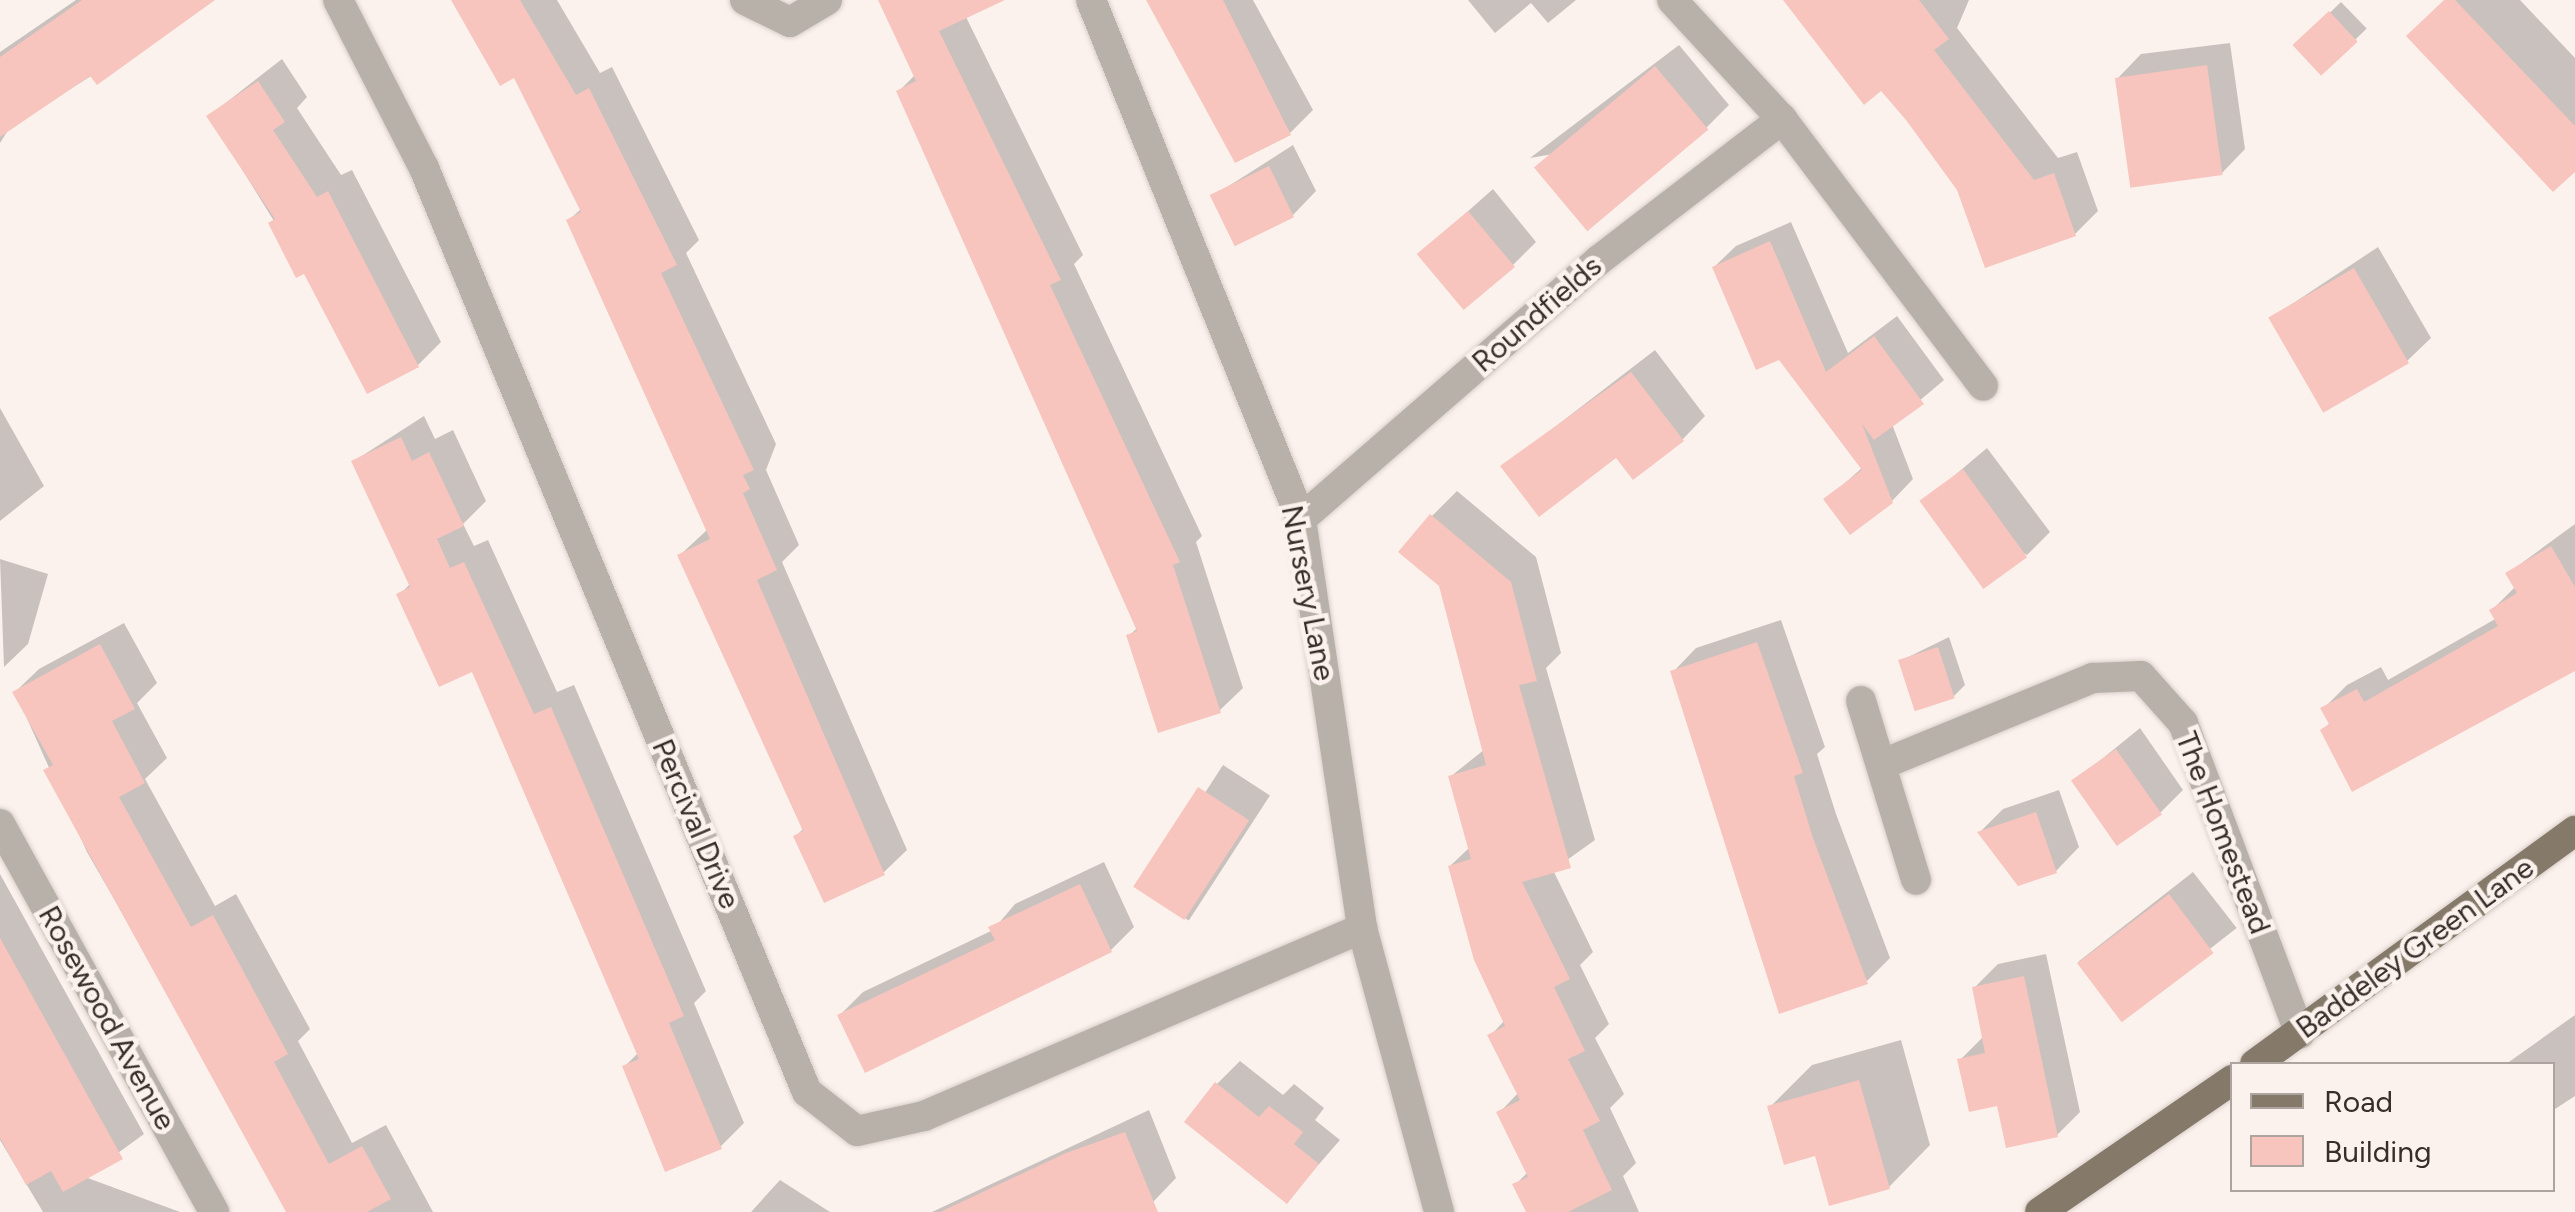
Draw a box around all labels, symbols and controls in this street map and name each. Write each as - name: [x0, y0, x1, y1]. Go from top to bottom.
- street label: Roundfields: [1465, 248, 1609, 380]
- street label: Nursery Lane: [1273, 502, 1343, 684]
- street label: The Homestead: [2168, 727, 2278, 939]
- street label: Percival Drive: [644, 734, 748, 914]
- street label: Baddeley Green Lane: [2289, 850, 2541, 1046]
- street label: Rosewood Avenue: [31, 900, 183, 1136]
- legend: [2230, 1062, 2555, 1192]
- text: Road: [2324, 1083, 2393, 1120]
- text: Building: [2324, 1133, 2432, 1170]

